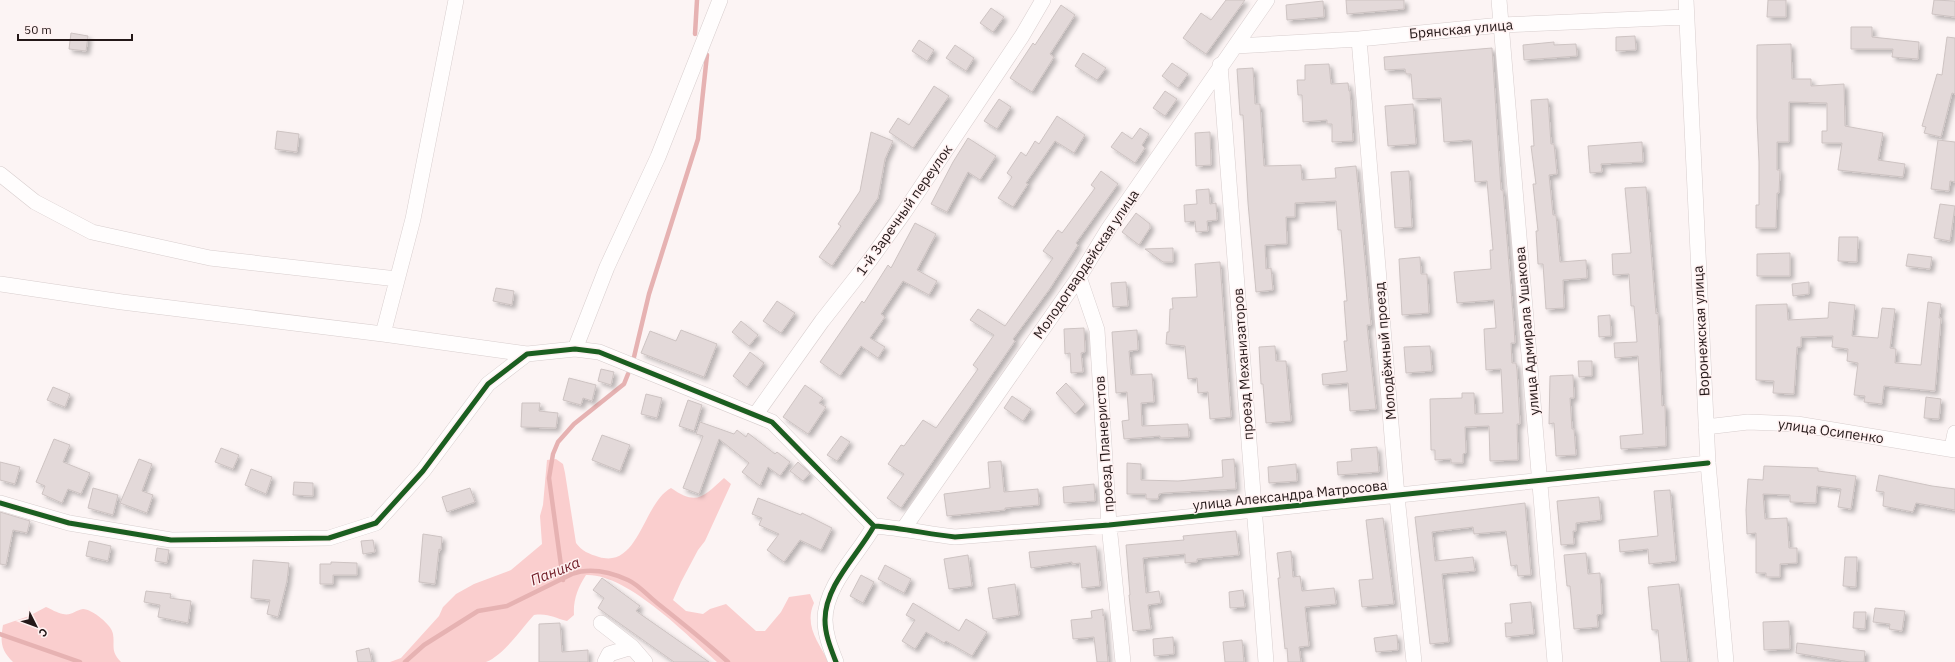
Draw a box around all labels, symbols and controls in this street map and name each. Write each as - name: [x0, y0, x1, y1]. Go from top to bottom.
- street label: Брянская улица: [1408, 15, 1514, 43]
- scale bar: [18, 16, 132, 42]
- text: 50 m: [24, 22, 52, 37]
- street label: 1-й Заречный переулок: [852, 141, 956, 279]
- street label: Молодогвардейская улица: [1029, 185, 1143, 342]
- street label: улица Адмирала Ушакова: [1511, 245, 1543, 416]
- street label: Воронежская улица: [1689, 265, 1713, 397]
- street label: Молодёжный проезд: [1370, 281, 1400, 421]
- street label: проезд Механизаторов: [1229, 287, 1257, 441]
- street label: проезд Планеристов: [1090, 375, 1118, 513]
- street label: улица Осипенко: [1777, 415, 1885, 447]
- street label: улица Александра Матросова: [1192, 476, 1389, 514]
- water label: Паника: [527, 552, 583, 590]
- north arrow: [16, 606, 56, 646]
- text: С: [36, 625, 51, 640]

